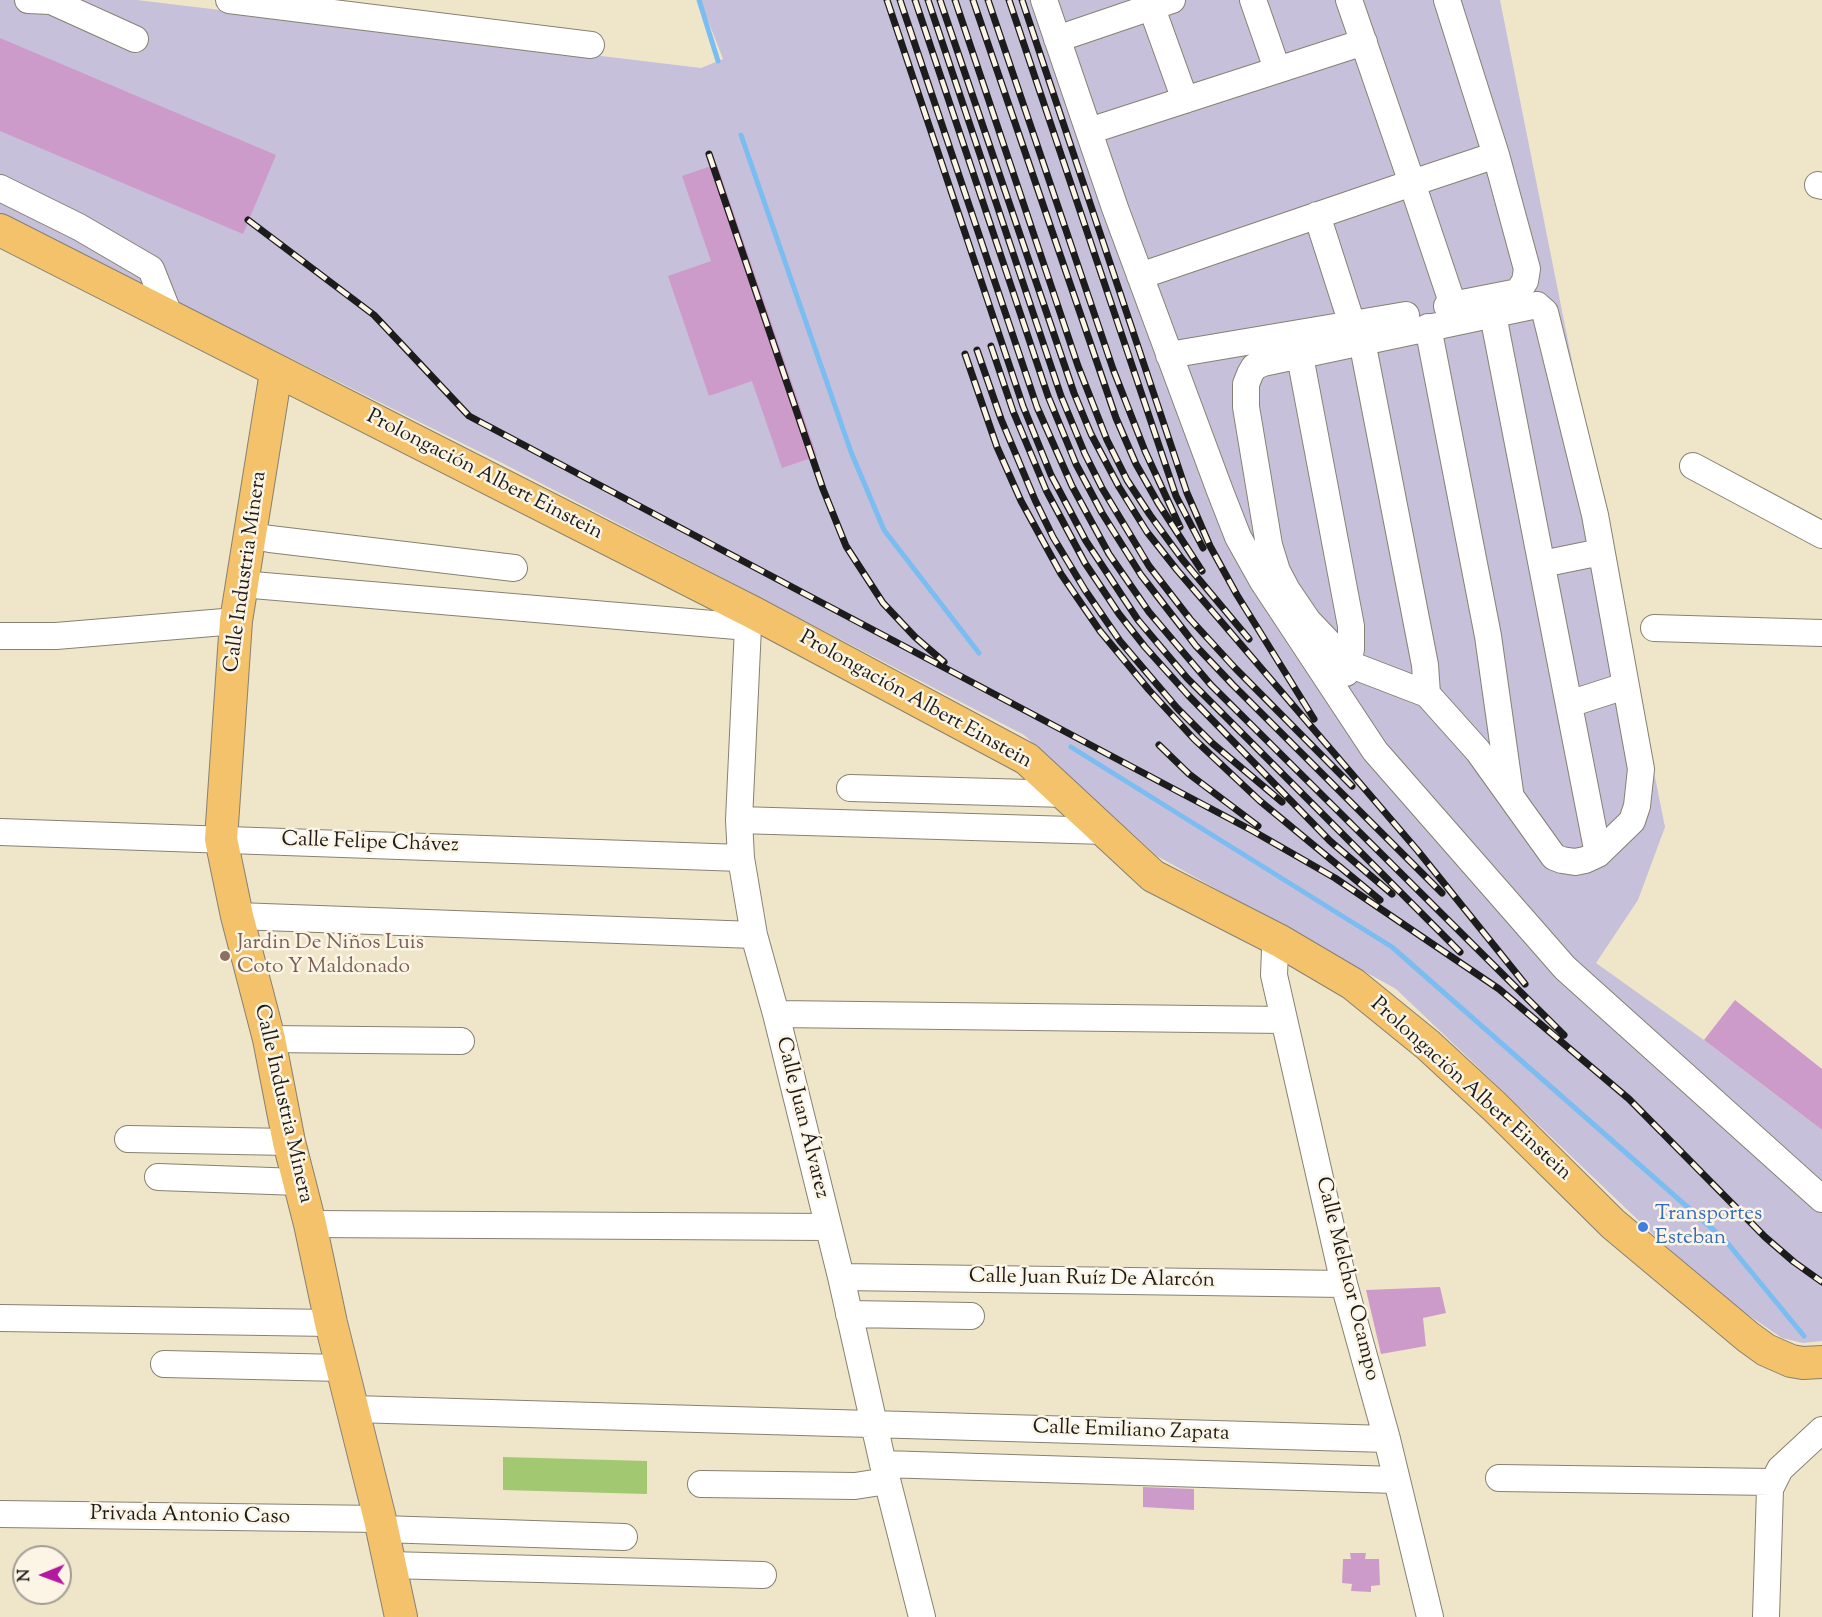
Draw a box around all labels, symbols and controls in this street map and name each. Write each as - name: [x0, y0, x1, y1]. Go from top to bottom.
- street label: Prolongación Albert Einstein: [362, 405, 606, 547]
- street label: Calle Industria Minera: [220, 470, 274, 674]
- street label: Prolongación Albert Einstein: [794, 626, 1036, 776]
- street label: Calle Felipe Chávez: [281, 828, 459, 860]
- place label: Jardin De Niños Luis Coto Y Maldonado: [237, 931, 424, 981]
- marker: Jardin De Niños Luis Coto Y Maldonado: [218, 949, 232, 963]
- street label: Prolongación Albert Einstein: [1364, 993, 1576, 1187]
- street label: Calle Industria Minera: [247, 1002, 317, 1206]
- street label: Calle Juan Álvarez: [769, 1035, 833, 1201]
- street label: Calle Melchor Ocampo: [1308, 1174, 1384, 1384]
- place label: Transportes Esteban: [1655, 1202, 1762, 1252]
- marker: Transportes Esteban: [1636, 1220, 1650, 1234]
- street label: Calle Juan Ruíz De Alarcón: [969, 1265, 1215, 1295]
- street label: Calle Emiliano Zapata: [1032, 1416, 1230, 1448]
- street label: Privada Antonio Caso: [90, 1503, 290, 1531]
- north arrow: [12, 1545, 72, 1605]
- text: N: [14, 1569, 37, 1582]

